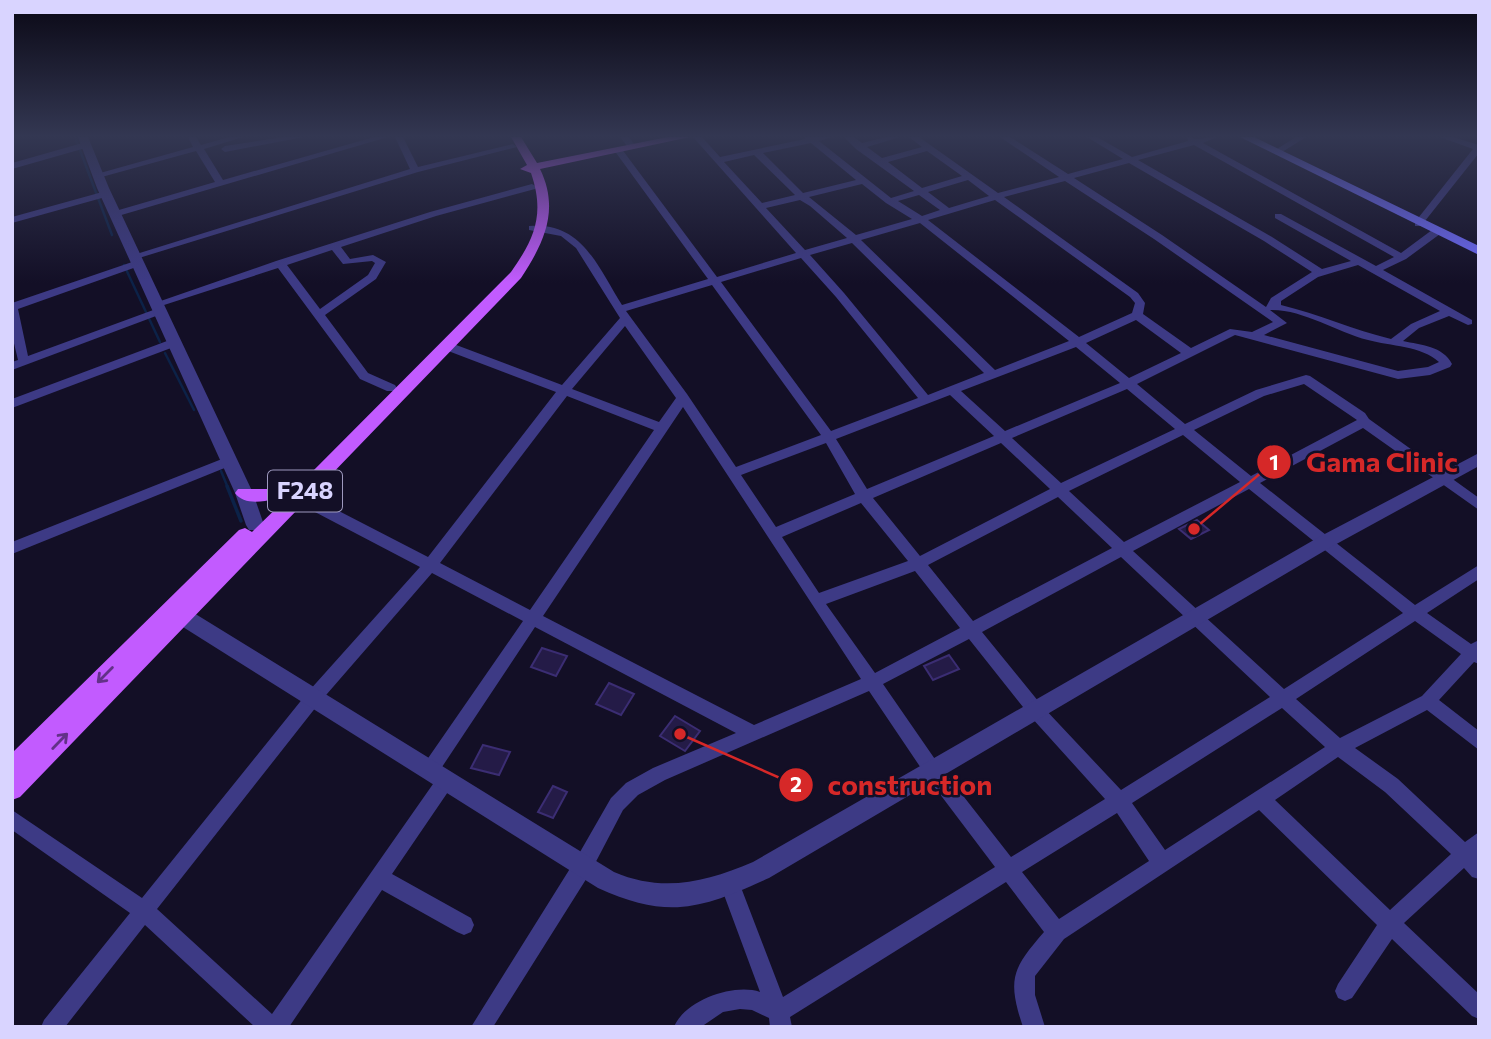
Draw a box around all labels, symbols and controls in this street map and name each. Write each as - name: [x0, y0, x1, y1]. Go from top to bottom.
- callout: Gama Clinic: [1257, 438, 1472, 487]
- text: Gama Clinic: [1306, 444, 1458, 478]
- text: 1: [1269, 449, 1279, 474]
- road number: F248: [268, 470, 342, 512]
- one-way arrow: [96, 667, 113, 684]
- one-way arrow: [51, 732, 68, 749]
- callout: construction: [779, 761, 1007, 810]
- text: construction: [828, 767, 992, 801]
- text: 2: [790, 771, 802, 796]

